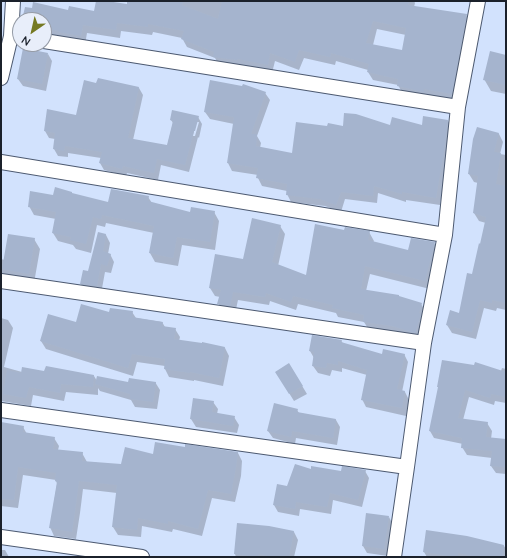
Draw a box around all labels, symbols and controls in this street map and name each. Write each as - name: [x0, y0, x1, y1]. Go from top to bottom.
- north arrow: [12, 12, 52, 52]
- text: N: [19, 33, 33, 49]

